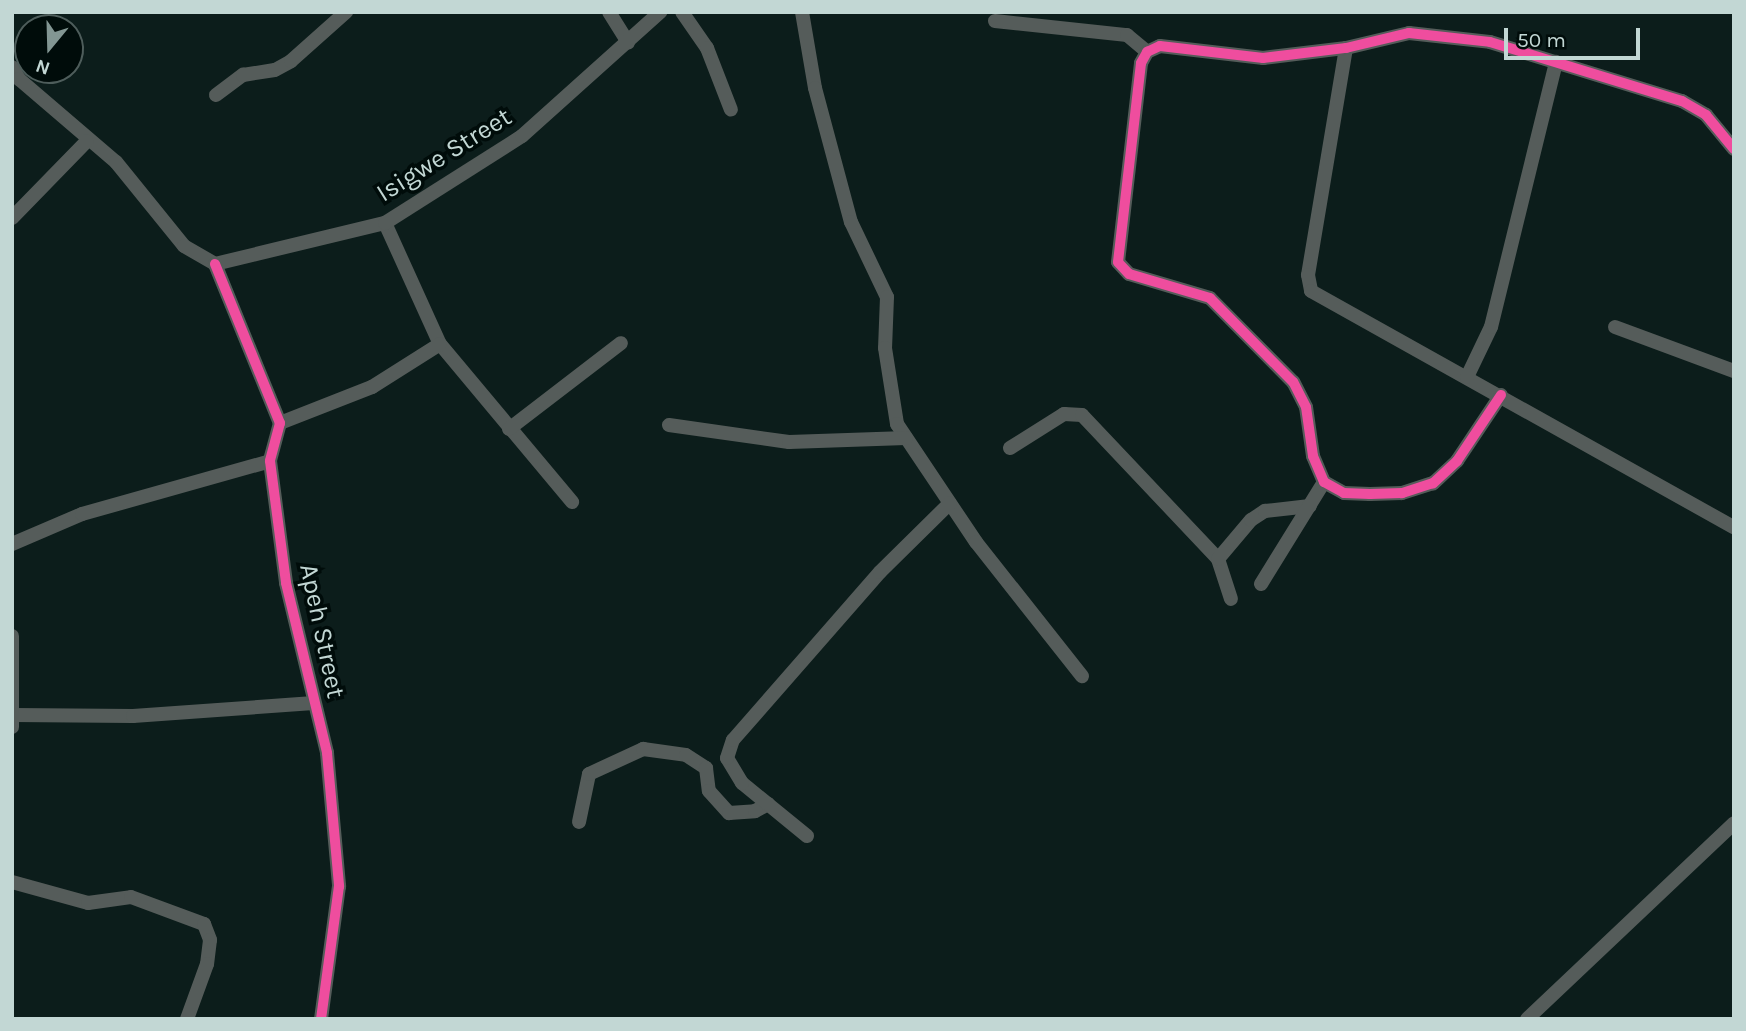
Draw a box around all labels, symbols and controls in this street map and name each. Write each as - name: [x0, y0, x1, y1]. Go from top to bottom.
- north arrow: [14, 14, 84, 84]
- scale bar: [1508, 14, 1644, 58]
- text: 50 m: [1517, 28, 1566, 52]
- text: N: [33, 54, 53, 80]
- street label: Isigwe Street: [371, 101, 517, 209]
- street label: Apeh Street: [293, 561, 351, 701]

